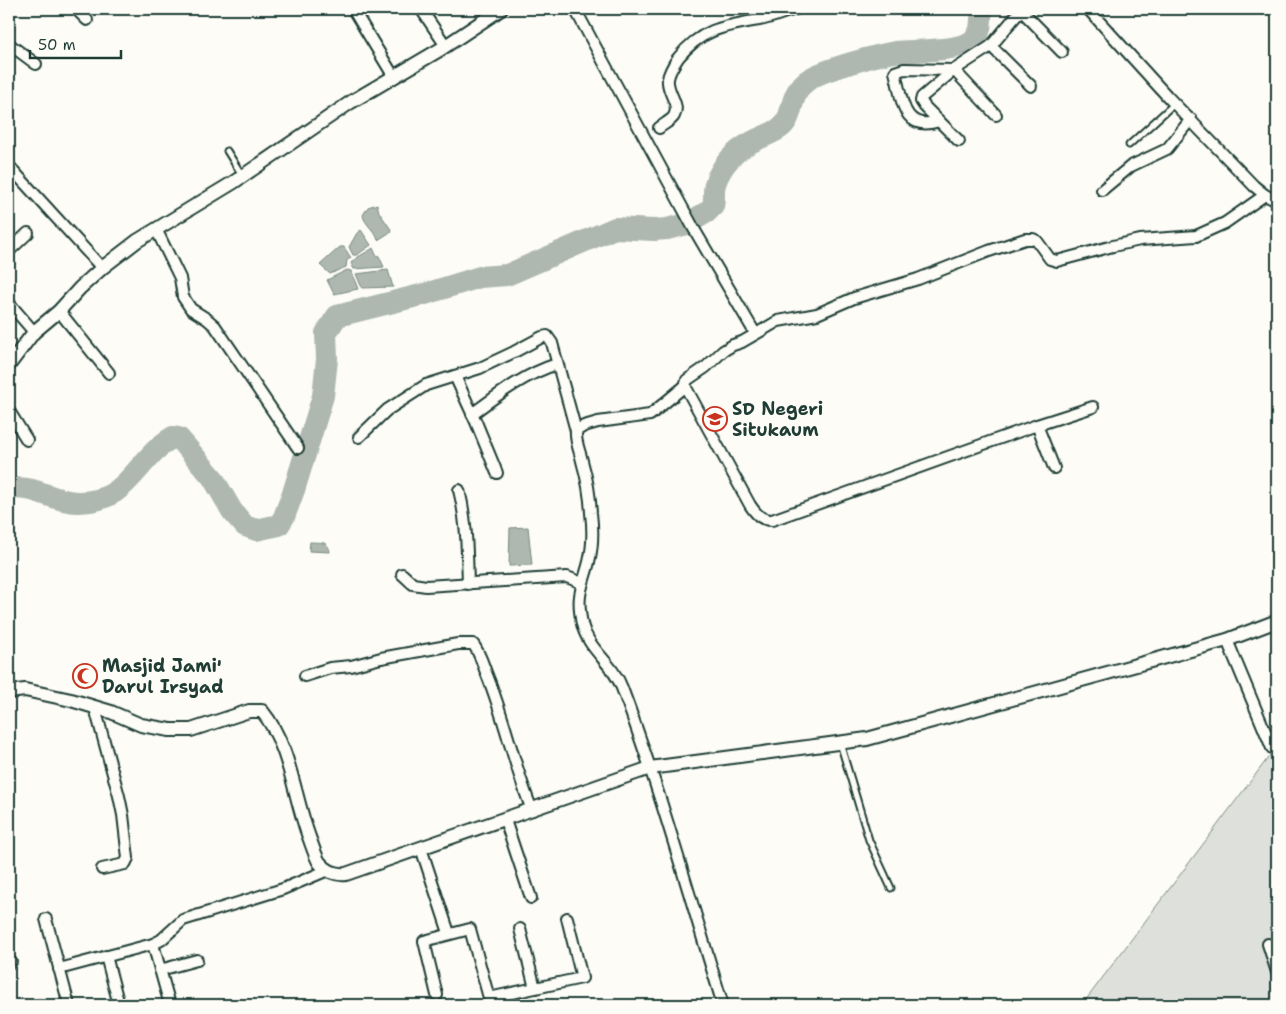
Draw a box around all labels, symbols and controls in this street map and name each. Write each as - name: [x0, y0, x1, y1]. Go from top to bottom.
- scale bar: [30, 28, 121, 60]
- text: 50 m: [38, 35, 76, 55]
- place label: SD Negeri Situkaum: [732, 397, 823, 442]
- school or university icon: SD Negeri Situkaum: [702, 406, 728, 432]
- place label: Masjid Jami' Darul Irsyad: [102, 654, 224, 699]
- mosque icon: Masjid Jami' Darul Irsyad: [72, 663, 98, 689]

